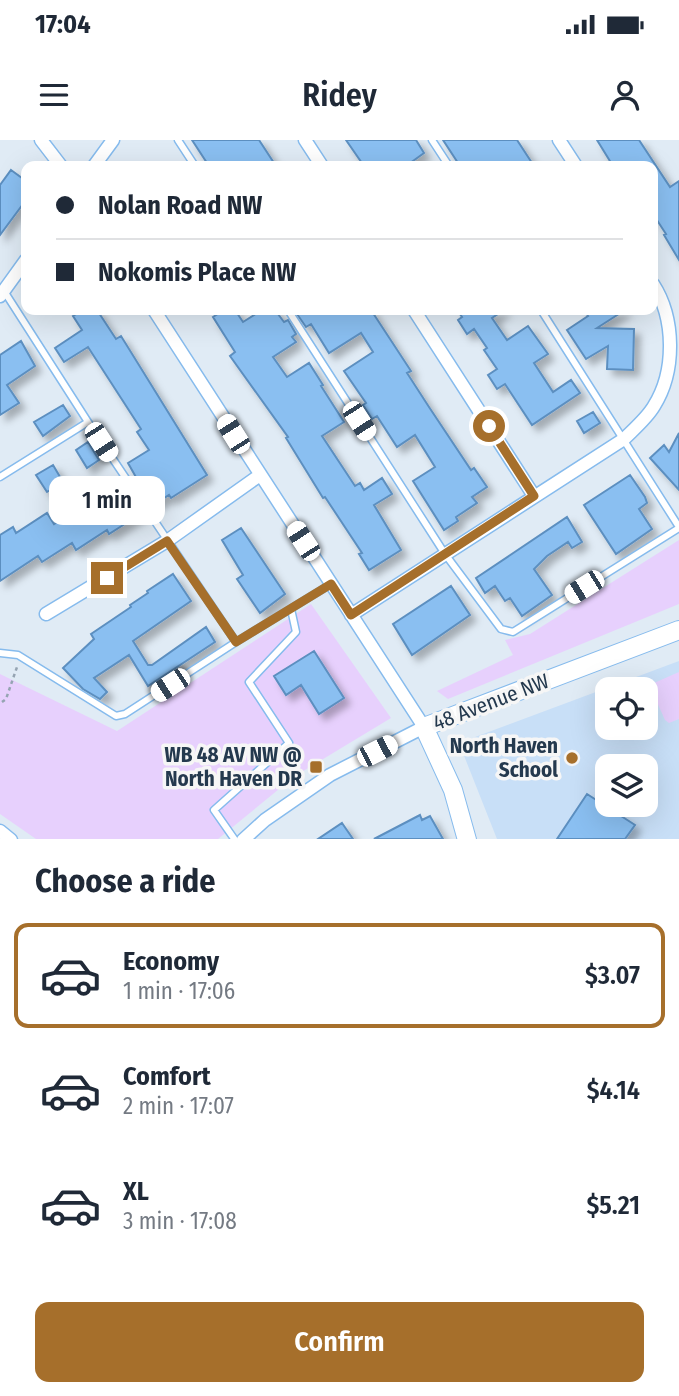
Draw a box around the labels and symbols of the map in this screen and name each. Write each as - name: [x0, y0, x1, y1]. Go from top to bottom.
- car: [339, 398, 380, 444]
- route start: [473, 410, 505, 442]
- car: [213, 411, 254, 457]
- car: [81, 419, 122, 465]
- callout: 1 min: [49, 476, 165, 526]
- car: [283, 518, 324, 564]
- route end: [91, 562, 123, 594]
- car: [561, 567, 608, 607]
- car: [147, 665, 194, 705]
- street label: 48 Avenue NW: [429, 668, 553, 736]
- car: [354, 732, 401, 770]
- place label: North Haven School: [450, 733, 558, 783]
- place label: WB 48 AV NW @ North Haven DR: [164, 742, 302, 792]
- marker: North Haven School: [564, 750, 580, 766]
- marker: WB 48 AV NW @ North Haven DR: [308, 759, 324, 775]

